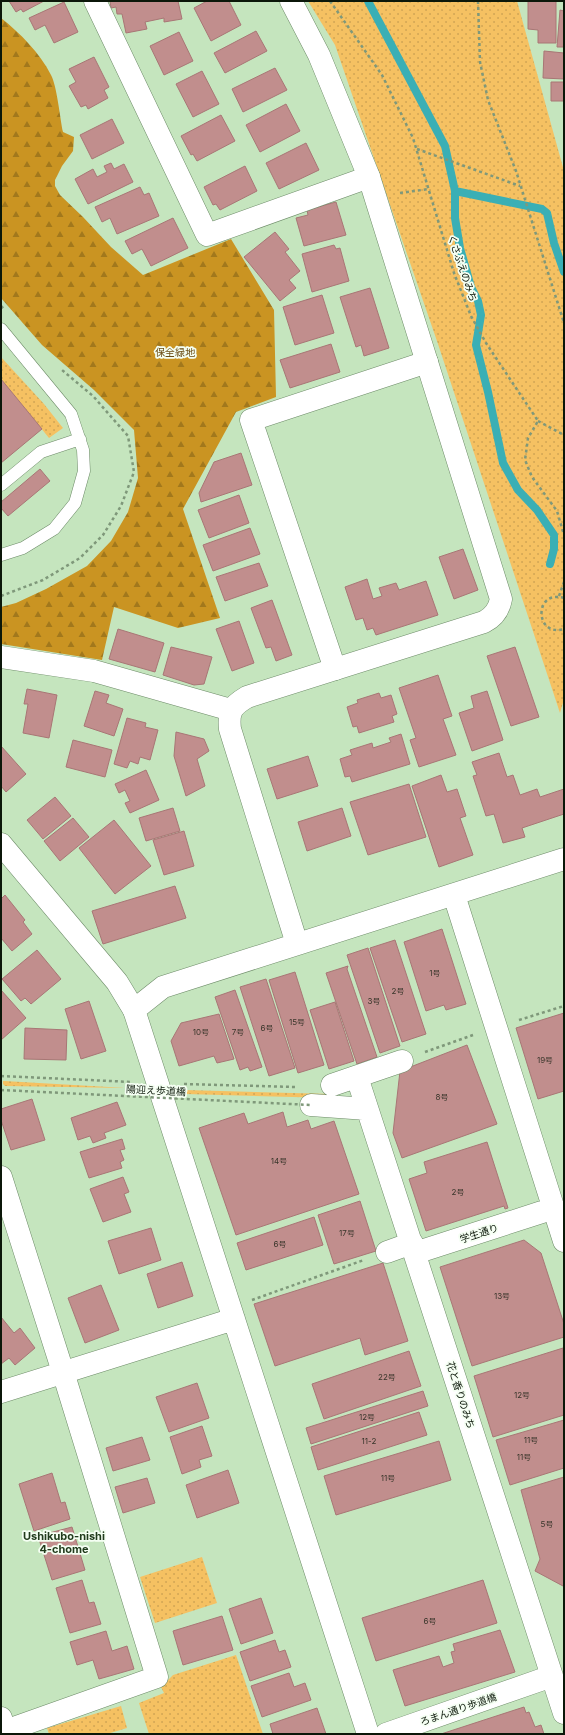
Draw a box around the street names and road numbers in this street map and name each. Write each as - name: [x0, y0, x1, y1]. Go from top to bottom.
- street label: くさぶえのみち: [446, 233, 480, 303]
- street label: 陽迎え歩道橋: [126, 1082, 186, 1098]
- street label: 学生通り: [458, 1221, 500, 1245]
- street label: 花と香りのみち: [444, 1360, 478, 1430]
- street label: ろまん通り歩道橋: [418, 1690, 498, 1728]

